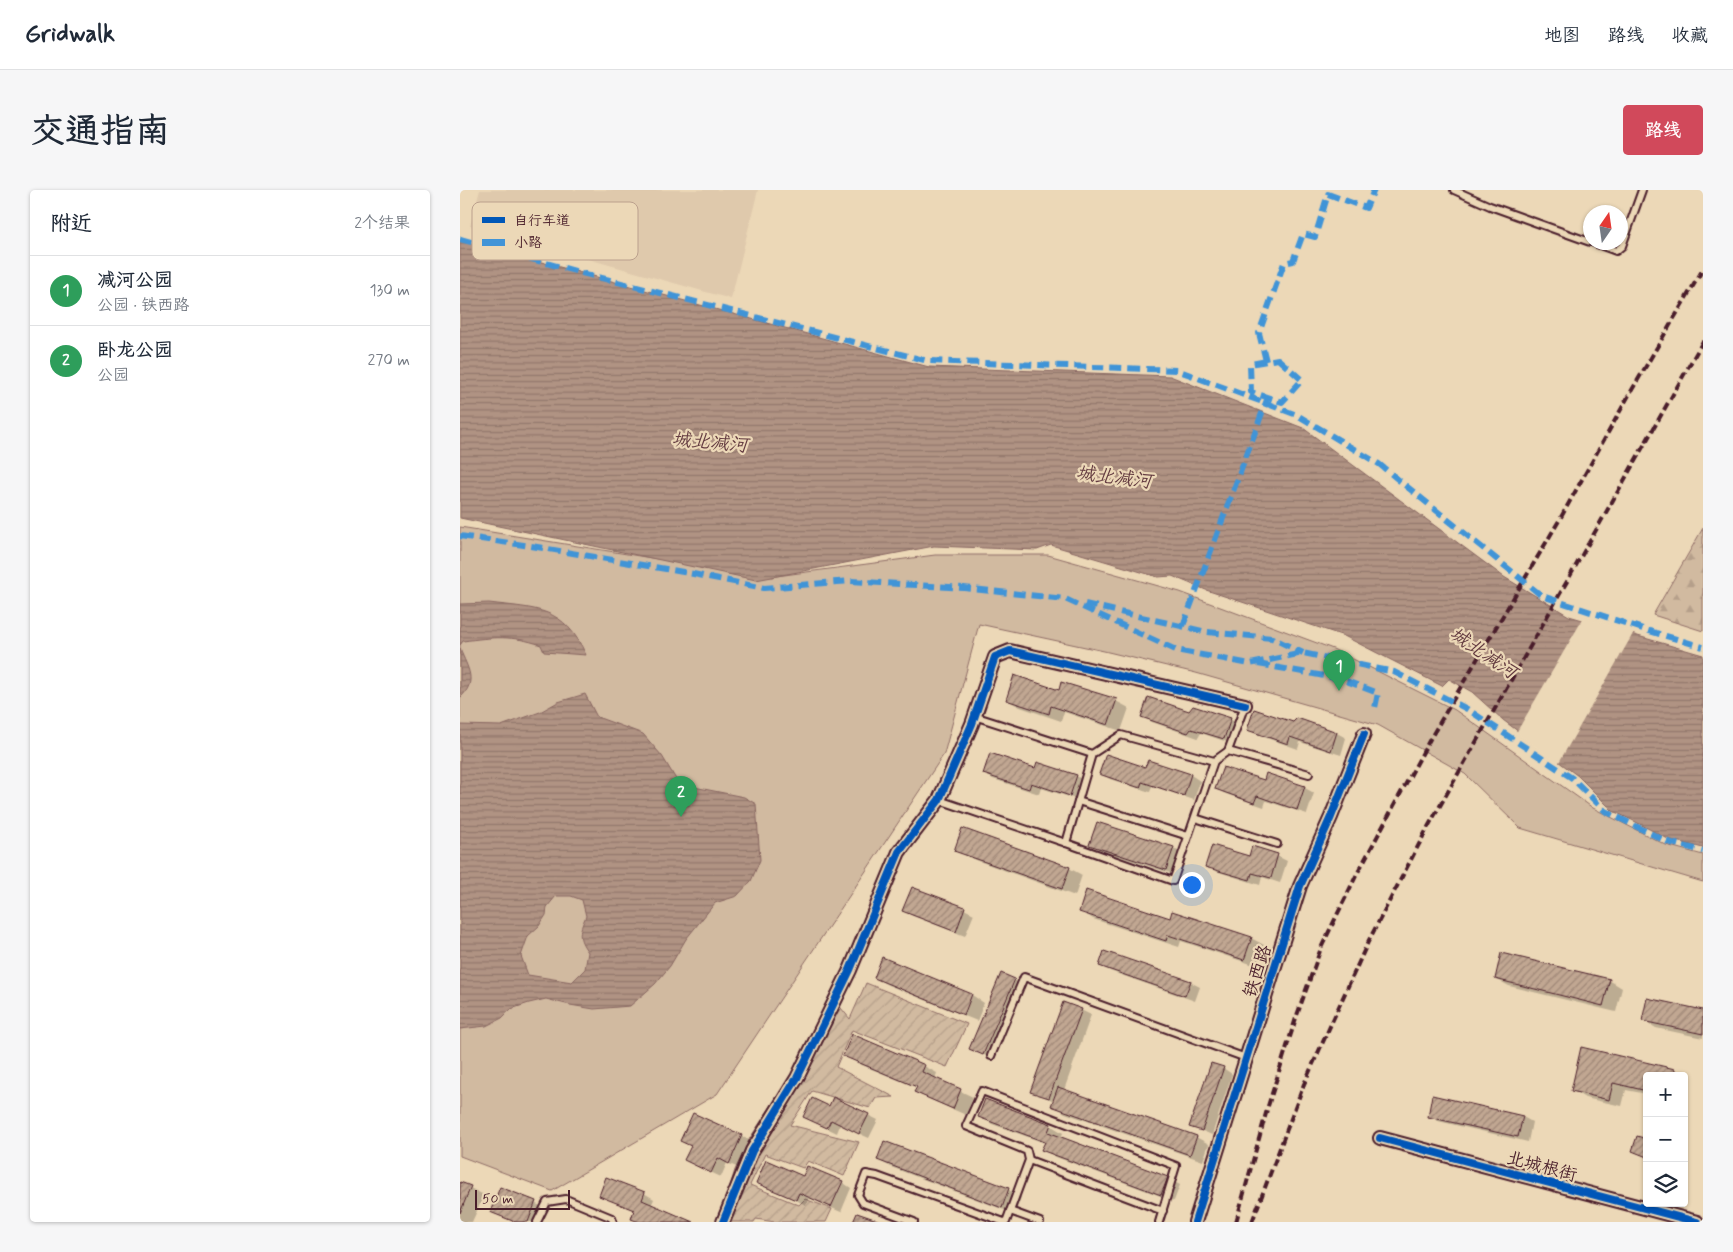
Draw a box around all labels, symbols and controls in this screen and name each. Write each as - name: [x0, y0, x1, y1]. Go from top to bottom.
- text: Gridwalk: [25, 19, 115, 50]
- text: 地图: [1544, 24, 1580, 48]
- text: 路线: [1608, 24, 1644, 48]
- text: 收藏: [1672, 24, 1708, 48]
- button: 路线: [1623, 105, 1703, 155]
- text: 交通指南: [30, 109, 170, 155]
- legend: [472, 202, 638, 260]
- north arrow: [1583, 205, 1628, 250]
- text: 附近: [50, 210, 92, 238]
- text: 自行车道: [514, 212, 570, 230]
- text: 2个结果: [354, 213, 410, 234]
- text: 小路: [514, 234, 542, 252]
- text: 减河公园: [97, 268, 173, 293]
- text: 1: [62, 280, 70, 301]
- text: 130 m: [369, 280, 410, 301]
- text: 公园 · 铁西路: [97, 295, 189, 316]
- text: 卧龙公园: [97, 338, 173, 363]
- text: 2: [62, 350, 70, 371]
- text: 270 m: [367, 350, 410, 371]
- text: 公园: [97, 365, 129, 386]
- water label: 城北减河: [671, 427, 752, 459]
- water label: 城北减河: [1075, 460, 1156, 495]
- water label: 城北减河: [1445, 622, 1524, 687]
- pin: 1: [1323, 650, 1355, 691]
- pin: 2: [665, 776, 697, 817]
- your location: [1179, 872, 1205, 898]
- street label: 铁西路: [1238, 942, 1278, 1001]
- map controls: [1643, 1072, 1688, 1207]
- button: +: [1643, 1072, 1688, 1117]
- button: −: [1643, 1117, 1688, 1162]
- street label: 北城根街: [1504, 1146, 1580, 1188]
- button: layers: [1643, 1162, 1688, 1207]
- scale bar: [475, 1187, 570, 1210]
- text: 50 m: [482, 1190, 513, 1208]

